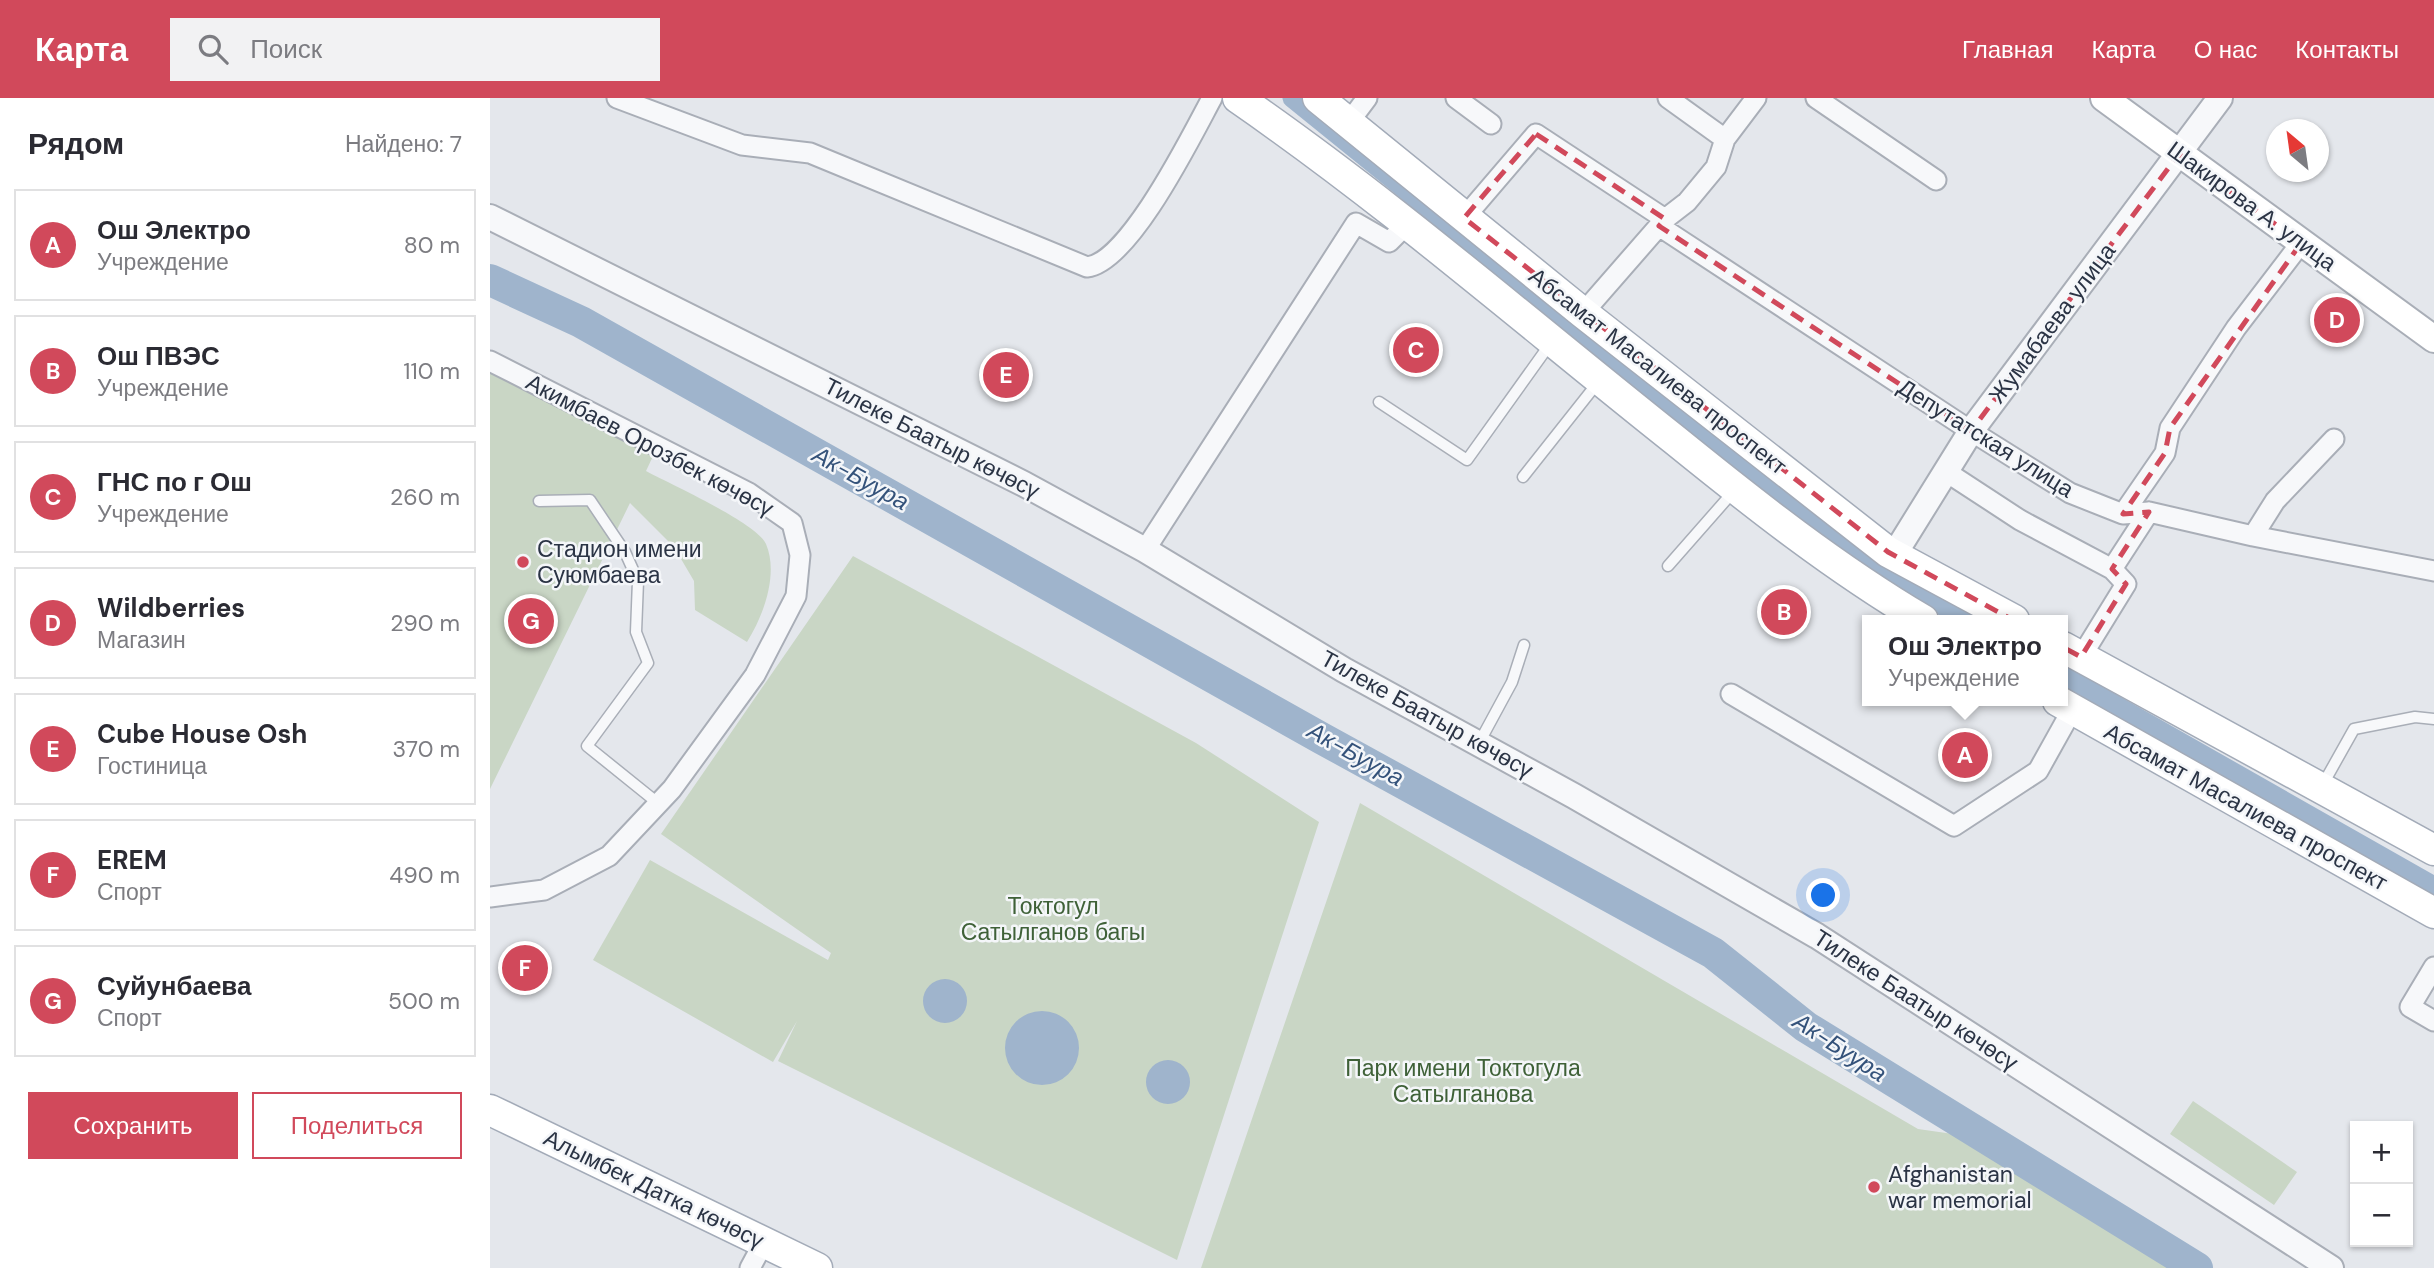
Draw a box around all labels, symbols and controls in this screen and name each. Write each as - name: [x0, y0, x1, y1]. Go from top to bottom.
- search box: [170, 18, 660, 81]
- text: Карта: [35, 28, 128, 71]
- icon: search: [194, 30, 232, 68]
- text: Поиск: [250, 32, 322, 66]
- text: Главная: [1962, 34, 2053, 65]
- text: Карта: [2091, 34, 2156, 65]
- text: О нас: [2194, 34, 2257, 65]
- text: Контакты: [2295, 34, 2399, 65]
- north arrow: [2266, 119, 2329, 182]
- text: Рядом: [28, 124, 124, 163]
- text: Найдено: 7: [345, 129, 462, 159]
- street label: Шакирова А. улица: [2161, 134, 2343, 278]
- text: Ош Электро: [97, 213, 251, 247]
- text: A: [45, 230, 61, 260]
- text: 80 m: [404, 230, 460, 260]
- street label: Жумабаева улица: [1982, 237, 2122, 409]
- text: Учреждение: [97, 247, 229, 277]
- street label: Абсамат Масалиева проспект: [1523, 261, 1793, 481]
- pin: D: [2314, 294, 2360, 346]
- pin: C: [1393, 324, 1439, 376]
- text: Ош ПВЭС: [97, 339, 220, 373]
- pin: E: [983, 349, 1029, 401]
- text: B: [46, 356, 60, 386]
- text: 110 m: [403, 356, 460, 386]
- street label: Акимбаев Орозбек көчөсү: [521, 367, 780, 523]
- street label: Тилеке Баатыр көчөсү: [819, 371, 1045, 506]
- street label: Депутатская улица: [1892, 372, 2080, 504]
- text: Учреждение: [97, 373, 229, 403]
- water label: Ак-Буура: [806, 438, 915, 517]
- text: ГНС по г Ош: [97, 465, 252, 499]
- text: C: [45, 482, 61, 512]
- text: 260 m: [390, 482, 460, 512]
- text: Учреждение: [97, 499, 229, 529]
- place label: Стадион имени Суюмбаева: [537, 534, 702, 590]
- marker: Стадион имени Суюмбаева: [515, 554, 531, 570]
- pin: B: [1761, 586, 1807, 638]
- text: Wildberries: [97, 591, 245, 625]
- pin: G: [508, 595, 554, 647]
- text: D: [45, 608, 61, 638]
- text: 290 m: [390, 608, 460, 638]
- popup: [1862, 615, 2068, 706]
- text: Магазин: [97, 625, 186, 655]
- text: Ош Электро: [1888, 629, 2042, 663]
- street label: Тилеке Баатыр көчөсү: [1316, 643, 1539, 785]
- text: Учреждение: [1888, 663, 2020, 693]
- water label: Ак-Буура: [1301, 714, 1410, 793]
- street label: Абсамат Масалиева проспект: [2099, 716, 2393, 898]
- text: Cube House Osh: [97, 717, 307, 751]
- pin: A: [1942, 729, 1988, 781]
- text: E: [46, 734, 60, 764]
- text: 370 m: [392, 734, 460, 764]
- text: Гостиница: [97, 751, 207, 781]
- text: EREM: [97, 843, 167, 877]
- text: F: [47, 860, 59, 890]
- text: 490 m: [389, 860, 460, 890]
- text: Спорт: [97, 877, 162, 907]
- your location: [1806, 878, 1840, 912]
- park label: Токтогул Сатылганов багы: [961, 891, 1145, 947]
- street label: Тилеке Баатыр көчөсү: [1808, 923, 2024, 1078]
- pin: F: [502, 942, 548, 994]
- text: Суйунбаева: [97, 969, 251, 1003]
- text: G: [44, 986, 62, 1016]
- text: 500 m: [388, 986, 460, 1016]
- text: Спорт: [97, 1003, 162, 1033]
- water label: Ак-Буура: [1786, 1004, 1893, 1089]
- park label: Парк имени Токтогула Сатылганова: [1345, 1053, 1581, 1109]
- button: Сохранить: [28, 1092, 238, 1159]
- button: Поделиться: [252, 1092, 462, 1159]
- map controls: [2350, 1121, 2413, 1247]
- button: +: [2350, 1121, 2413, 1184]
- street label: Алымбек Датка көчөсү: [539, 1123, 769, 1256]
- place label: Afghanistan war memorial: [1888, 1159, 2032, 1215]
- marker: Afghanistan war memorial: [1866, 1179, 1882, 1195]
- button: −: [2350, 1184, 2413, 1247]

